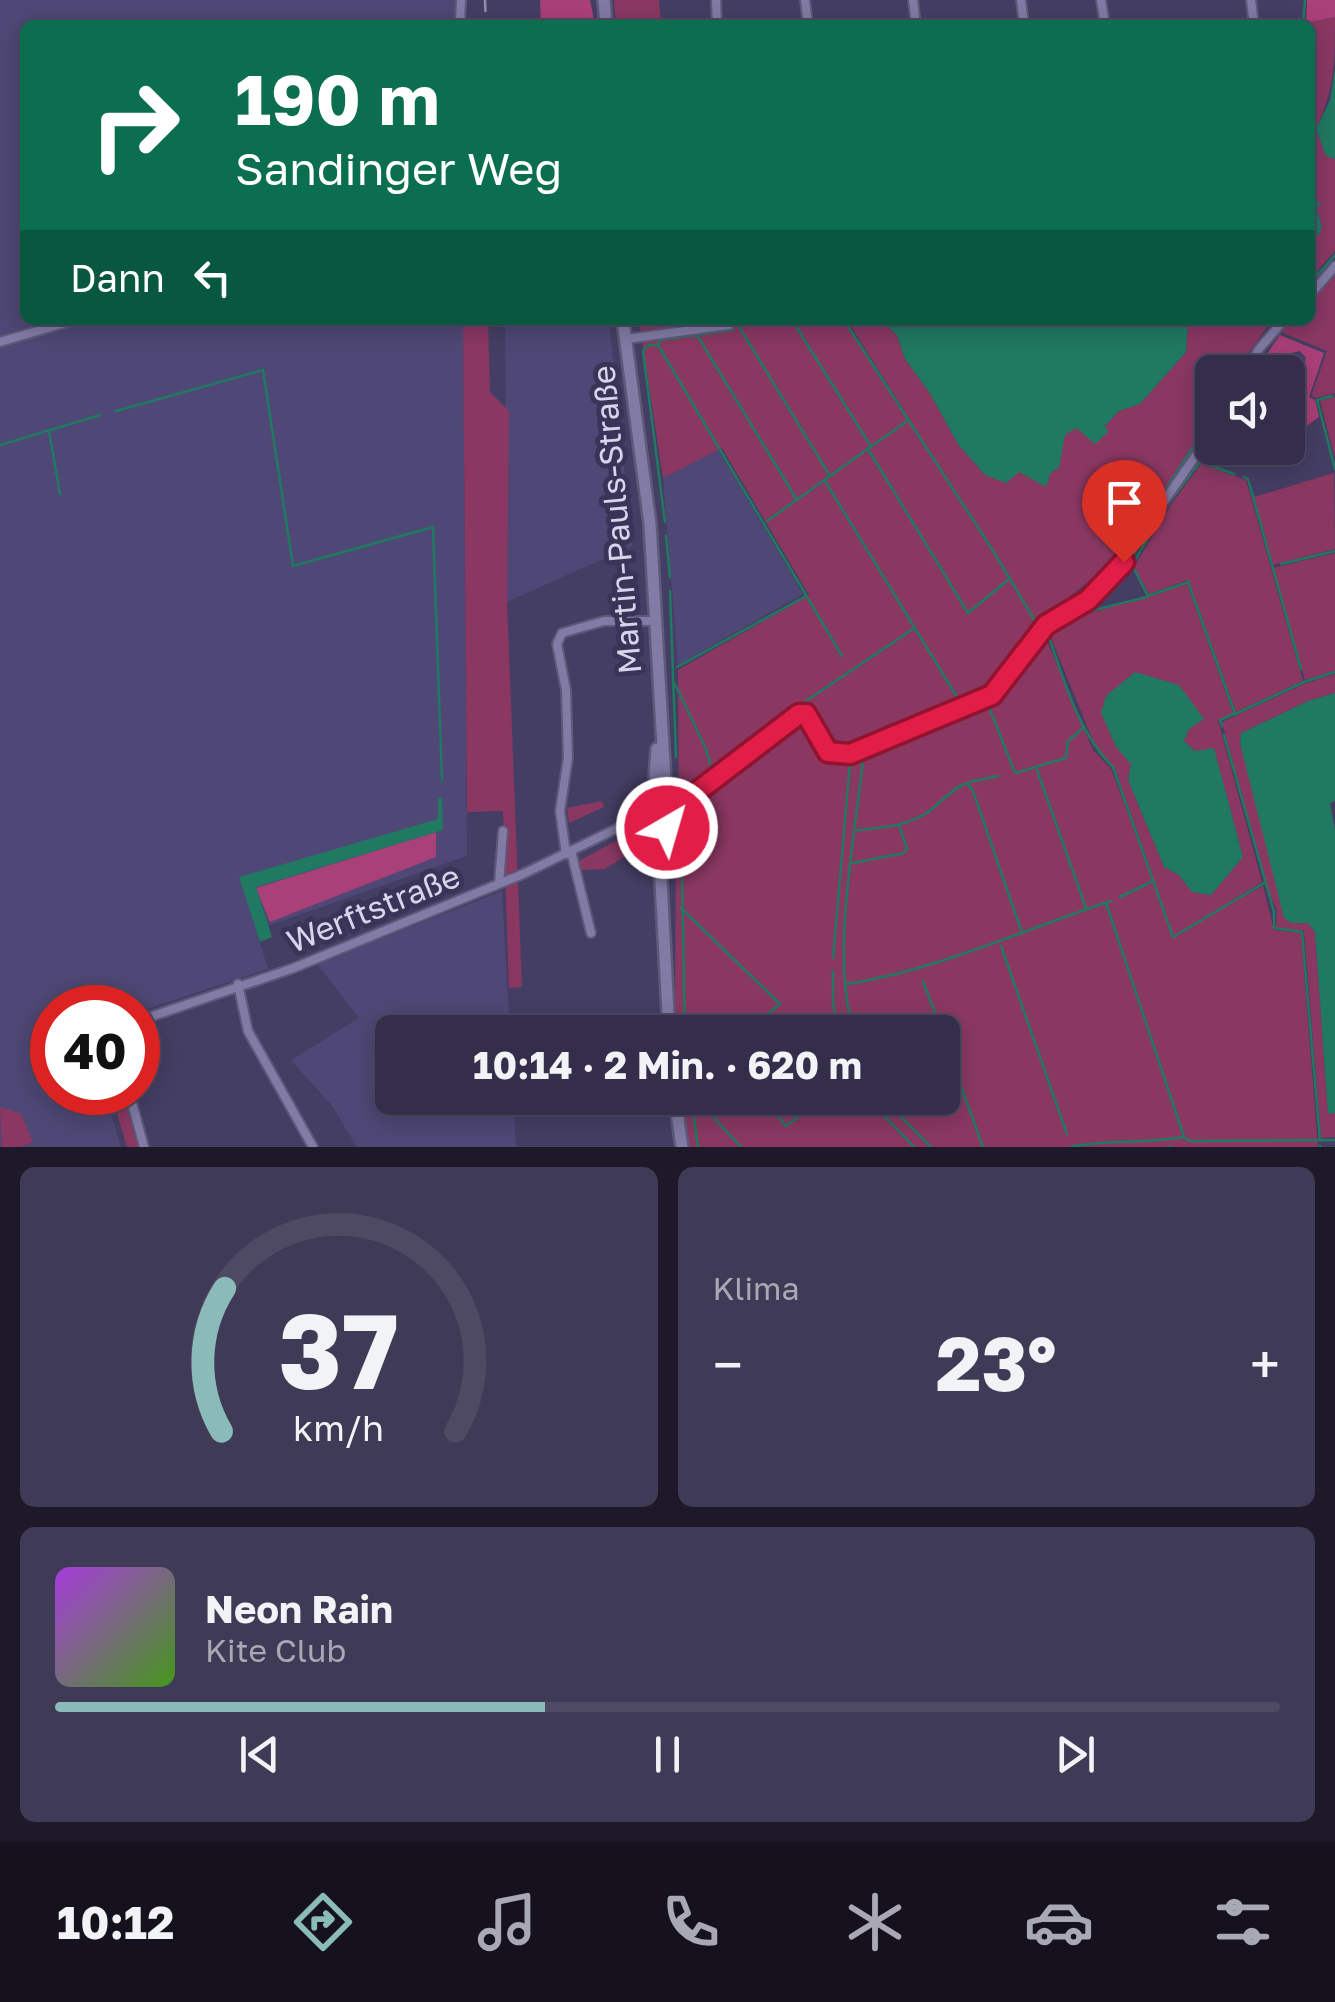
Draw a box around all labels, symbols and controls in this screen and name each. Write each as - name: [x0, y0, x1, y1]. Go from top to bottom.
- text: 190 m: [235, 56, 440, 140]
- icon: right: [70, 60, 200, 190]
- text: Sandinger Weg: [235, 141, 562, 195]
- icon: left: [185, 250, 240, 305]
- text: Dann: [70, 255, 165, 300]
- map controls: [1195, 355, 1305, 465]
- button: sound: [1195, 355, 1305, 465]
- street label: Martin-Pauls-Straße: [584, 364, 648, 676]
- pin: [1082, 460, 1167, 563]
- icon: arrive: [1097, 475, 1152, 530]
- position arrow: [615, 776, 719, 880]
- street label: Werftstraße: [281, 856, 465, 960]
- speed limit sign: 40: [30, 985, 160, 1115]
- text: 10:14 · 2 Min. · 620 m: [473, 1042, 862, 1087]
- text: Klima: [713, 1269, 799, 1307]
- text: 37: [279, 1287, 399, 1412]
- text: 23°: [936, 1317, 1057, 1408]
- text: −: [713, 1331, 743, 1397]
- text: +: [1250, 1331, 1280, 1397]
- text: km/h: [293, 1406, 384, 1449]
- text: Neon Rain: [205, 1586, 393, 1631]
- text: Kite Club: [205, 1631, 346, 1669]
- icon: previous: [232, 1727, 287, 1782]
- icon: pause: [640, 1727, 695, 1782]
- icon: next: [1048, 1727, 1103, 1782]
- icon: directions: [288, 1887, 358, 1957]
- icon: music: [472, 1887, 542, 1957]
- icon: phone: [656, 1887, 726, 1957]
- icon: climate: [840, 1887, 910, 1957]
- icon: car: [1024, 1887, 1094, 1957]
- icon: filters: [1208, 1887, 1278, 1957]
- text: 10:12: [57, 1895, 174, 1949]

